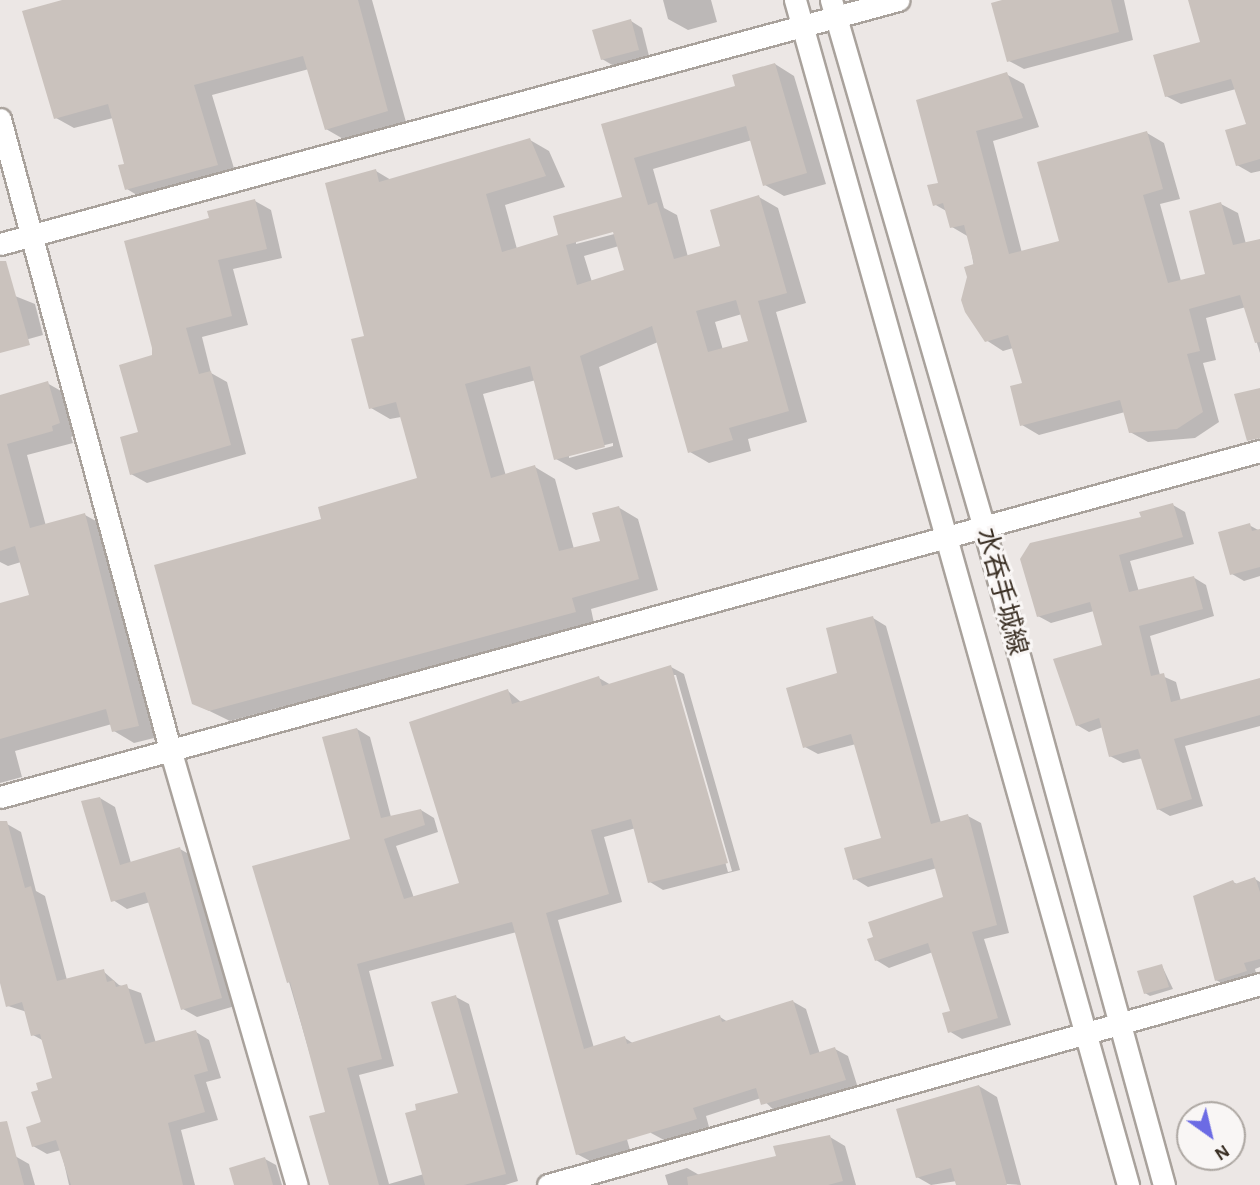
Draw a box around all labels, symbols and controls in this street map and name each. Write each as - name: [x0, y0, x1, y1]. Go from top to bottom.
- street label: 水呑手城線: [969, 525, 1033, 659]
- north arrow: [1176, 1101, 1246, 1171]
- text: N: [1211, 1141, 1233, 1164]

